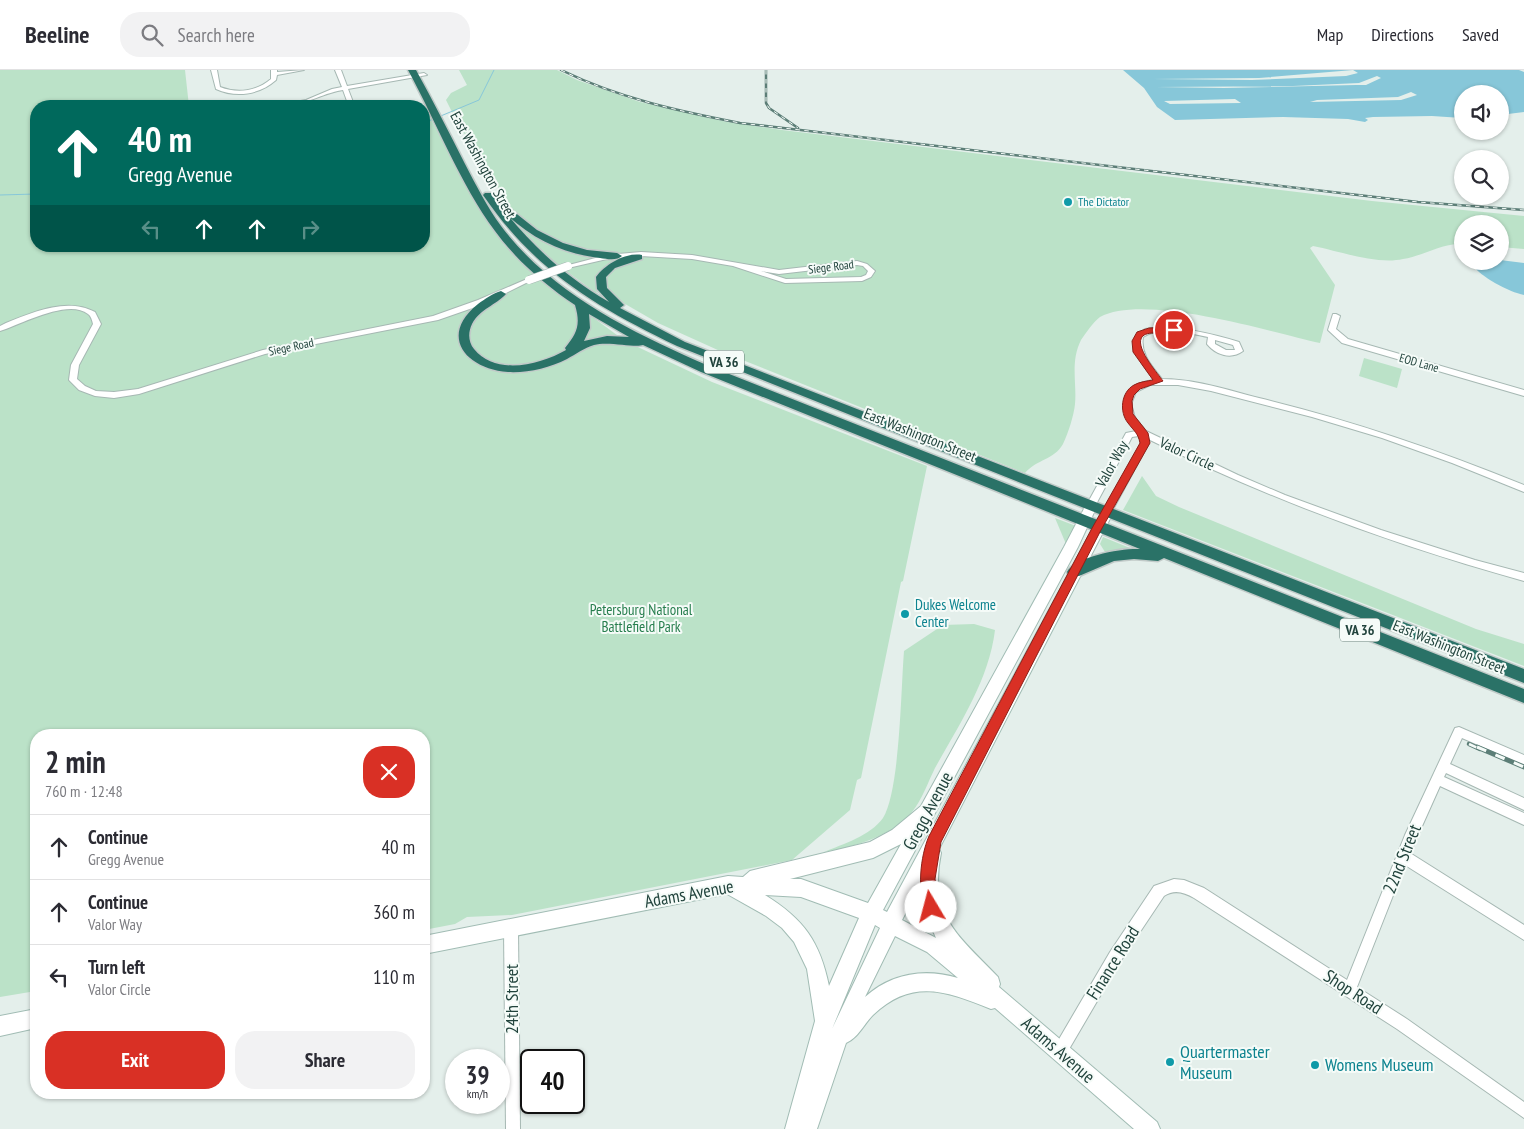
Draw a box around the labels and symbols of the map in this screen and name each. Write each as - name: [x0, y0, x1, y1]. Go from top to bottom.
- street label: East Washington Street: [446, 108, 521, 222]
- place label: The Dictator: [1078, 194, 1130, 209]
- marker: The Dictator: [1062, 196, 1074, 208]
- street label: Siege Road: [807, 256, 855, 277]
- pin: [1153, 309, 1195, 351]
- street label: Siege Road: [267, 334, 315, 359]
- road number: VA 36: [704, 350, 744, 374]
- street label: EOD Lane: [1398, 350, 1441, 375]
- street label: East Washington Street: [861, 403, 979, 466]
- street label: Valor Circle: [1156, 432, 1218, 475]
- street label: Valor Way: [1091, 437, 1132, 491]
- place label: Dukes Welcome Center: [915, 595, 996, 631]
- park label: Petersburg National Battlefield Park: [590, 600, 693, 636]
- marker: Dukes Welcome Center: [899, 608, 911, 620]
- street label: East Washington Street: [1390, 615, 1508, 678]
- road number: VA 36: [1340, 618, 1380, 642]
- street label: Gregg Avenue: [897, 768, 958, 854]
- street label: 22nd Street: [1377, 821, 1426, 897]
- street label: Adams Avenue: [643, 874, 735, 913]
- position arrow: [904, 880, 956, 932]
- street label: Finance Road: [1081, 922, 1144, 1004]
- street label: 24th Street: [500, 964, 523, 1034]
- street label: Shop Road: [1319, 964, 1387, 1019]
- street label: Adams Avenue: [1017, 1011, 1100, 1088]
- place label: Quartermaster Museum: [1180, 1040, 1270, 1084]
- speed limit sign: 40: [520, 1049, 585, 1114]
- place label: Womens Museum: [1325, 1053, 1434, 1076]
- marker: Quartermaster Museum: [1164, 1056, 1176, 1068]
- marker: Womens Museum: [1309, 1059, 1321, 1071]

